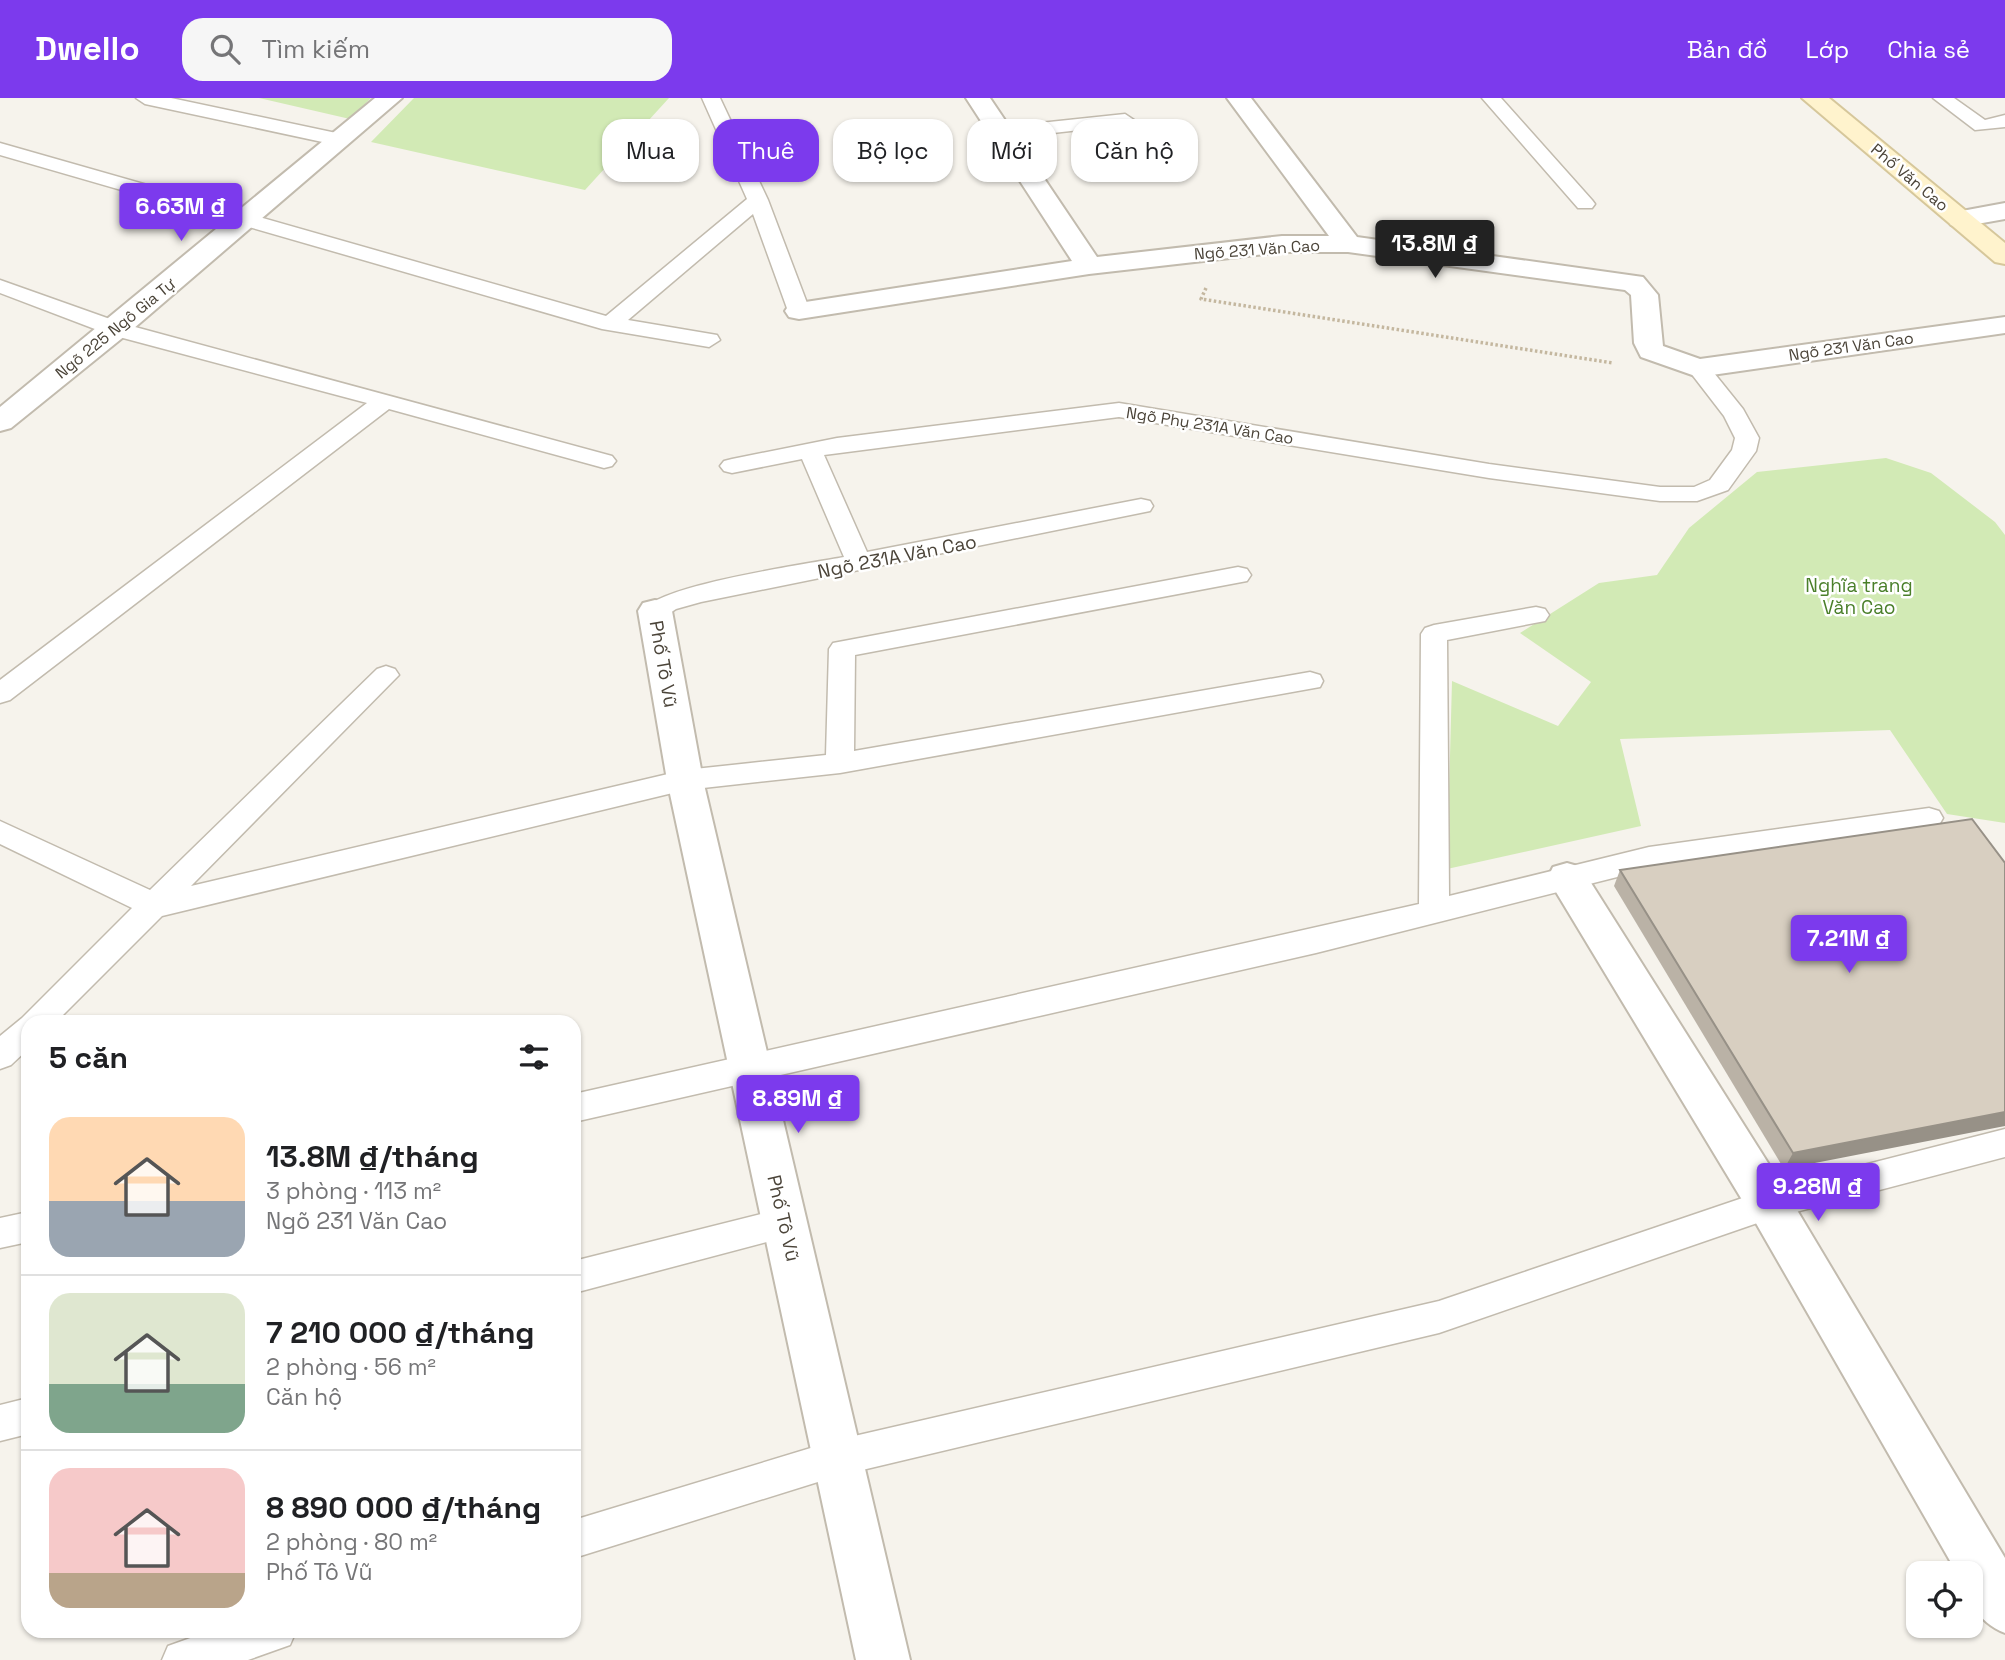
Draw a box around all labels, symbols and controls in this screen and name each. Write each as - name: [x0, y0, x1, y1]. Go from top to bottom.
- search box: [182, 18, 672, 81]
- text: Dwello: [35, 28, 140, 70]
- icon: search: [206, 30, 244, 68]
- text: Tìm kiếm: [262, 32, 370, 66]
- text: Bản đồ: [1687, 34, 1768, 65]
- text: Lớp: [1806, 34, 1849, 65]
- text: Chia sẻ: [1887, 34, 1970, 65]
- chip: Mua: [602, 119, 699, 182]
- chip: Thuê: [713, 119, 819, 182]
- chip: Bộ lọc: [833, 119, 953, 182]
- chip: Mới: [967, 119, 1057, 182]
- chip: Căn hộ: [1071, 119, 1198, 182]
- street label: Phố Văn Cao: [1867, 139, 1953, 216]
- pin: 6.63M ₫: [116, 184, 246, 243]
- text: 6.63M ₫: [135, 191, 227, 221]
- pin: 13.8M ₫: [1370, 220, 1500, 280]
- text: 13.8M ₫: [1391, 228, 1479, 258]
- street label: Ngõ 231 Văn Cao: [1193, 235, 1321, 264]
- street label: Ngõ 225 Ngô Gia Tự: [51, 273, 180, 383]
- street label: Ngõ 231 Văn Cao: [1787, 327, 1915, 366]
- street label: Ngõ Phụ 231A Văn Cao: [1125, 402, 1295, 449]
- street label: Ngõ 231A Văn Cao: [815, 529, 979, 584]
- park label: Nghĩa trang Văn Cao: [1805, 573, 1913, 620]
- street label: Phố Tô Vũ: [644, 619, 683, 710]
- pin: 7.21M ₫: [1784, 916, 1914, 975]
- text: 7.21M ₫: [1807, 923, 1891, 953]
- text: 5 căn: [49, 1038, 128, 1077]
- icon: filters: [515, 1038, 553, 1076]
- pin: 8.89M ₫: [733, 1076, 863, 1135]
- text: 8.89M ₫: [753, 1083, 844, 1113]
- text: 13.8M ₫/tháng: [266, 1137, 479, 1176]
- icon: home: [105, 1145, 189, 1229]
- pin: 9.28M ₫: [1753, 1164, 1883, 1223]
- text: 9.28M ₫: [1773, 1171, 1863, 1201]
- street label: Phố Tô Vũ: [761, 1172, 806, 1264]
- text: 3 phòng · 113 m²: [266, 1176, 441, 1206]
- text: Ngõ 231 Văn Cao: [266, 1206, 447, 1236]
- text: 7 210 000 ₫/tháng: [266, 1313, 535, 1352]
- icon: home: [105, 1321, 189, 1405]
- text: 2 phòng · 56 m²: [266, 1352, 436, 1382]
- text: Căn hộ: [266, 1382, 342, 1412]
- text: 8 890 000 ₫/tháng: [266, 1488, 541, 1527]
- icon: home: [105, 1496, 189, 1580]
- text: 2 phòng · 80 m²: [266, 1527, 437, 1557]
- text: Phố Tô Vũ: [266, 1557, 373, 1587]
- map controls: [1906, 1561, 1983, 1638]
- button: locate: [1906, 1561, 1983, 1638]

